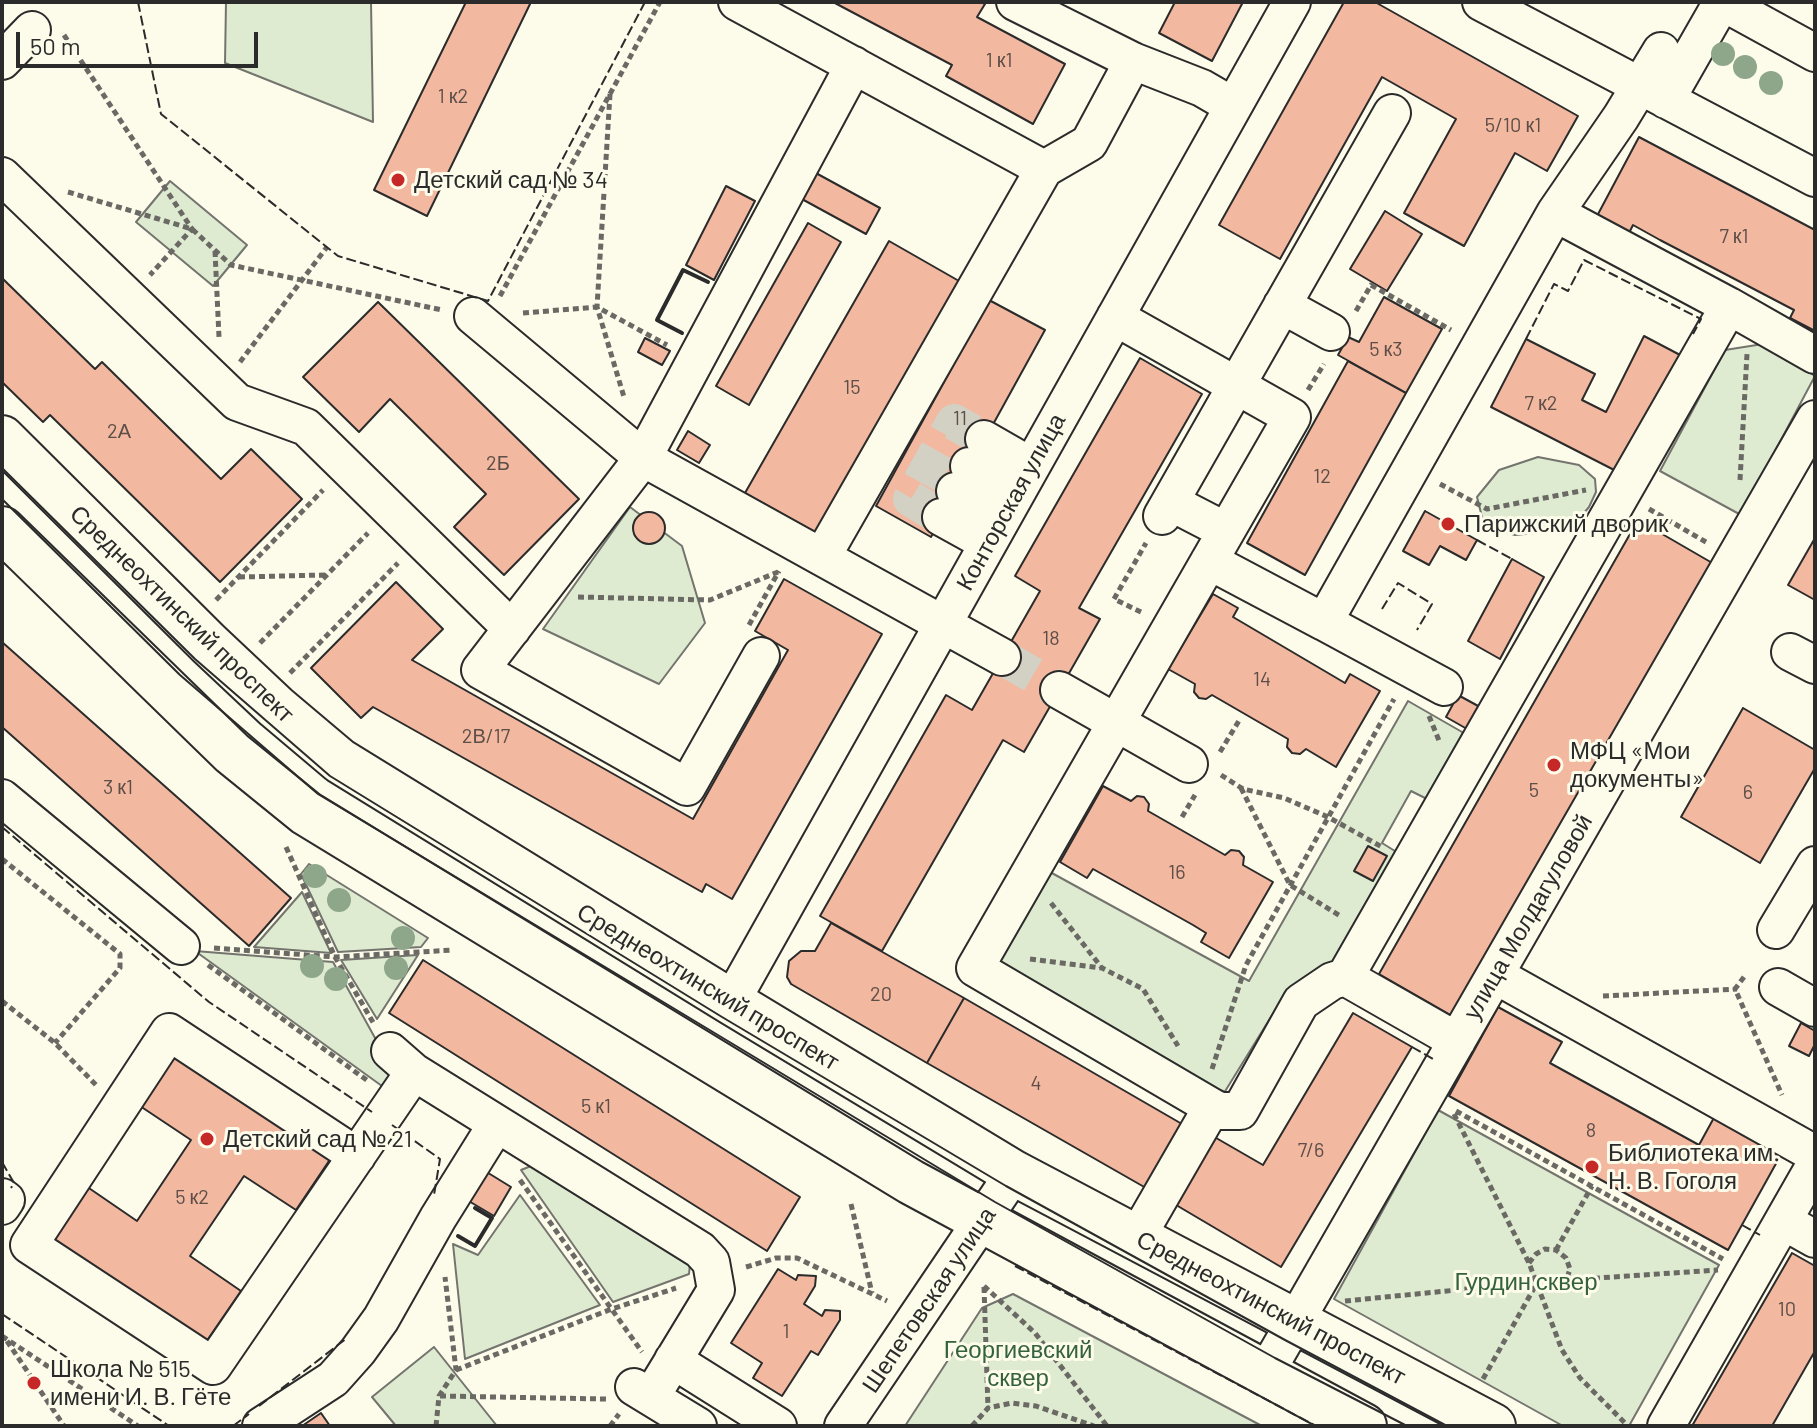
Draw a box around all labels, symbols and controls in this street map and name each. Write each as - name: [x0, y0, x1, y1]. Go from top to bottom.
- scale bar: [20, 16, 262, 66]
- text: 50 m: [30, 31, 81, 60]
- house number: 1 к1: [986, 48, 1012, 72]
- house number: 1 к2: [438, 84, 468, 108]
- house number: 5/10 к1: [1485, 113, 1541, 137]
- place label: Детский сад № 34: [414, 166, 608, 194]
- marker: Детский сад № 34: [389, 171, 407, 189]
- house number: 7 к1: [1719, 224, 1749, 248]
- house number: 5 к3: [1369, 337, 1403, 361]
- house number: 15: [843, 375, 861, 399]
- house number: 7 к2: [1525, 391, 1557, 415]
- house number: 11: [953, 406, 967, 430]
- street label: Конторская улица: [950, 408, 1072, 596]
- house number: 2А: [107, 419, 131, 443]
- house number: 2Б: [486, 451, 510, 475]
- house number: 12: [1313, 464, 1331, 488]
- street label: Среднеохтинский проспект: [64, 499, 300, 729]
- place label: Парижский дворик: [1464, 510, 1669, 538]
- marker: Парижский дворик: [1439, 515, 1457, 533]
- house number: 18: [1042, 626, 1060, 650]
- house number: 14: [1253, 667, 1271, 691]
- house number: 2В/17: [462, 724, 510, 748]
- place label: МФЦ «Мои документы»: [1570, 737, 1704, 793]
- marker: МФЦ «Мои документы»: [1545, 756, 1563, 774]
- house number: 3 к1: [103, 775, 133, 799]
- house number: 5: [1529, 778, 1539, 802]
- house number: 6: [1743, 780, 1753, 804]
- street label: улица Молдагуловой: [1457, 809, 1599, 1025]
- house number: 16: [1168, 860, 1186, 884]
- street label: Среднеохтинский проспект: [572, 897, 844, 1077]
- house number: 20: [870, 982, 892, 1006]
- house number: 4: [1030, 1071, 1042, 1095]
- house number: 5 к1: [581, 1094, 611, 1118]
- house number: 8: [1586, 1118, 1596, 1142]
- place label: Детский сад № 21: [223, 1125, 412, 1153]
- marker: Детский сад № 21: [198, 1130, 216, 1148]
- house number: 7/6: [1298, 1138, 1324, 1162]
- place label: Библиотека им. Н. В. Гоголя: [1608, 1139, 1780, 1195]
- marker: Библиотека им. Н. В. Гоголя: [1583, 1158, 1601, 1176]
- house number: 5 к2: [175, 1185, 209, 1209]
- street label: Шепетовская улица: [856, 1202, 1002, 1398]
- street label: Среднеохтинский проспект: [1132, 1225, 1410, 1391]
- park label: Гурдин сквер: [1454, 1268, 1598, 1296]
- house number: 10: [1778, 1297, 1796, 1321]
- house number: 1: [783, 1319, 789, 1343]
- park label: Георгиевский сквер: [944, 1336, 1092, 1392]
- place label: Школа № 515 имени И. В. Гёте: [50, 1355, 231, 1411]
- marker: Школа № 515 имени И. В. Гёте: [25, 1374, 43, 1392]

